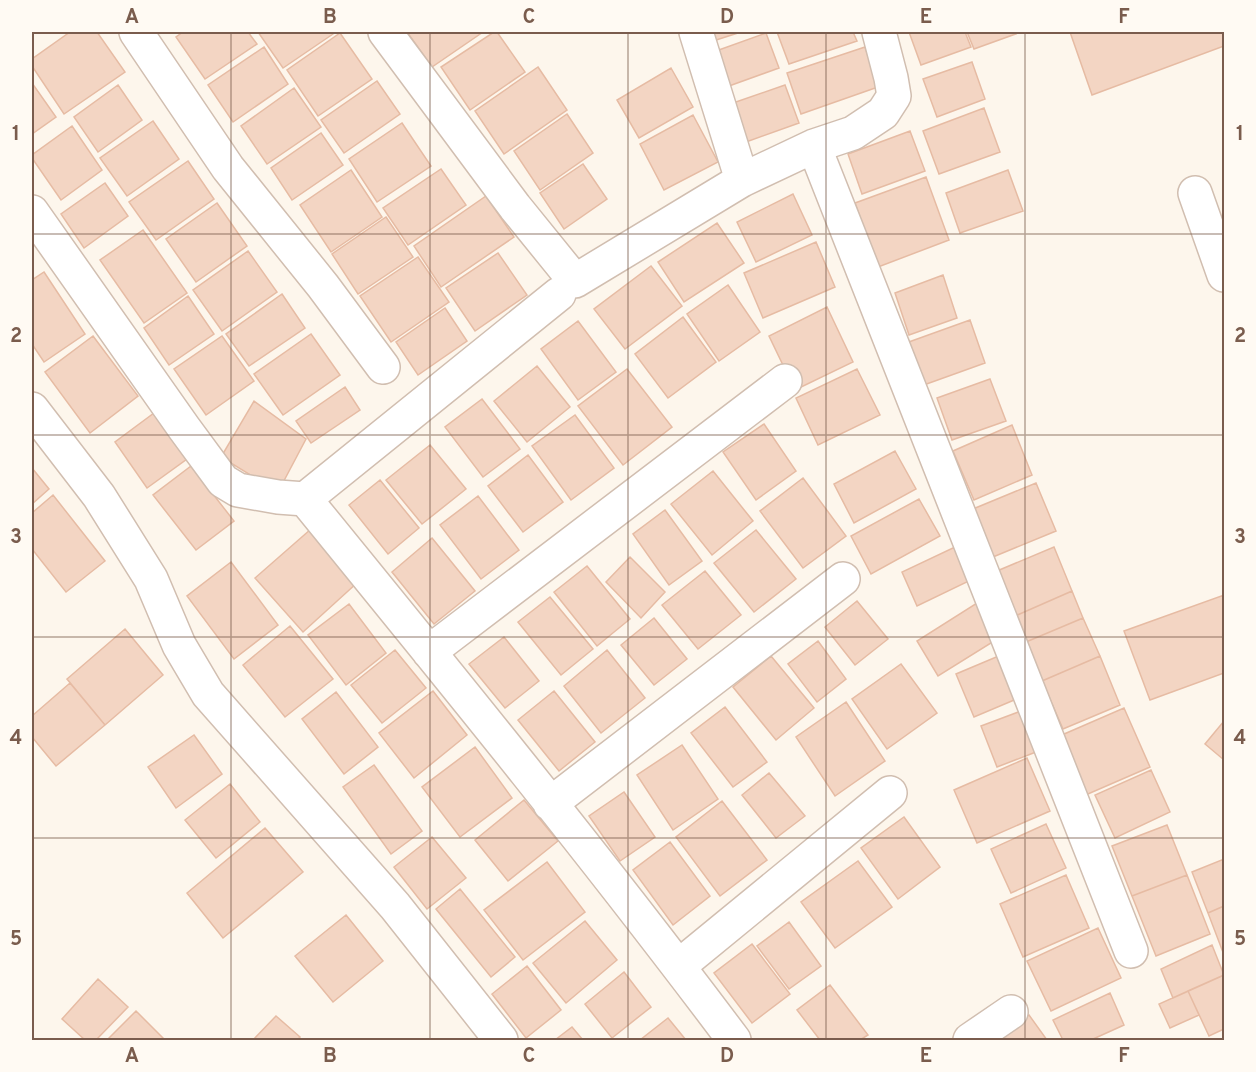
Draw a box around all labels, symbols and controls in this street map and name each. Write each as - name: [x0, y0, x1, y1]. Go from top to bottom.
- text: A: [125, 5, 139, 31]
- text: B: [323, 5, 337, 31]
- text: C: [523, 5, 535, 31]
- text: D: [720, 5, 734, 31]
- text: E: [920, 5, 932, 31]
- text: F: [1118, 5, 1130, 31]
- text: 1: [12, 122, 20, 148]
- text: 1: [1236, 122, 1244, 148]
- text: 2: [10, 324, 22, 350]
- text: 2: [1234, 324, 1246, 350]
- text: 3: [10, 525, 22, 551]
- text: 3: [1234, 525, 1246, 551]
- text: 4: [10, 726, 22, 752]
- text: 4: [1234, 726, 1246, 752]
- text: 5: [10, 927, 22, 953]
- text: 5: [1234, 927, 1246, 953]
- text: A: [125, 1044, 139, 1070]
- text: B: [323, 1044, 337, 1070]
- text: C: [523, 1044, 535, 1070]
- text: D: [720, 1044, 734, 1070]
- text: E: [920, 1044, 932, 1070]
- text: F: [1118, 1044, 1130, 1070]

